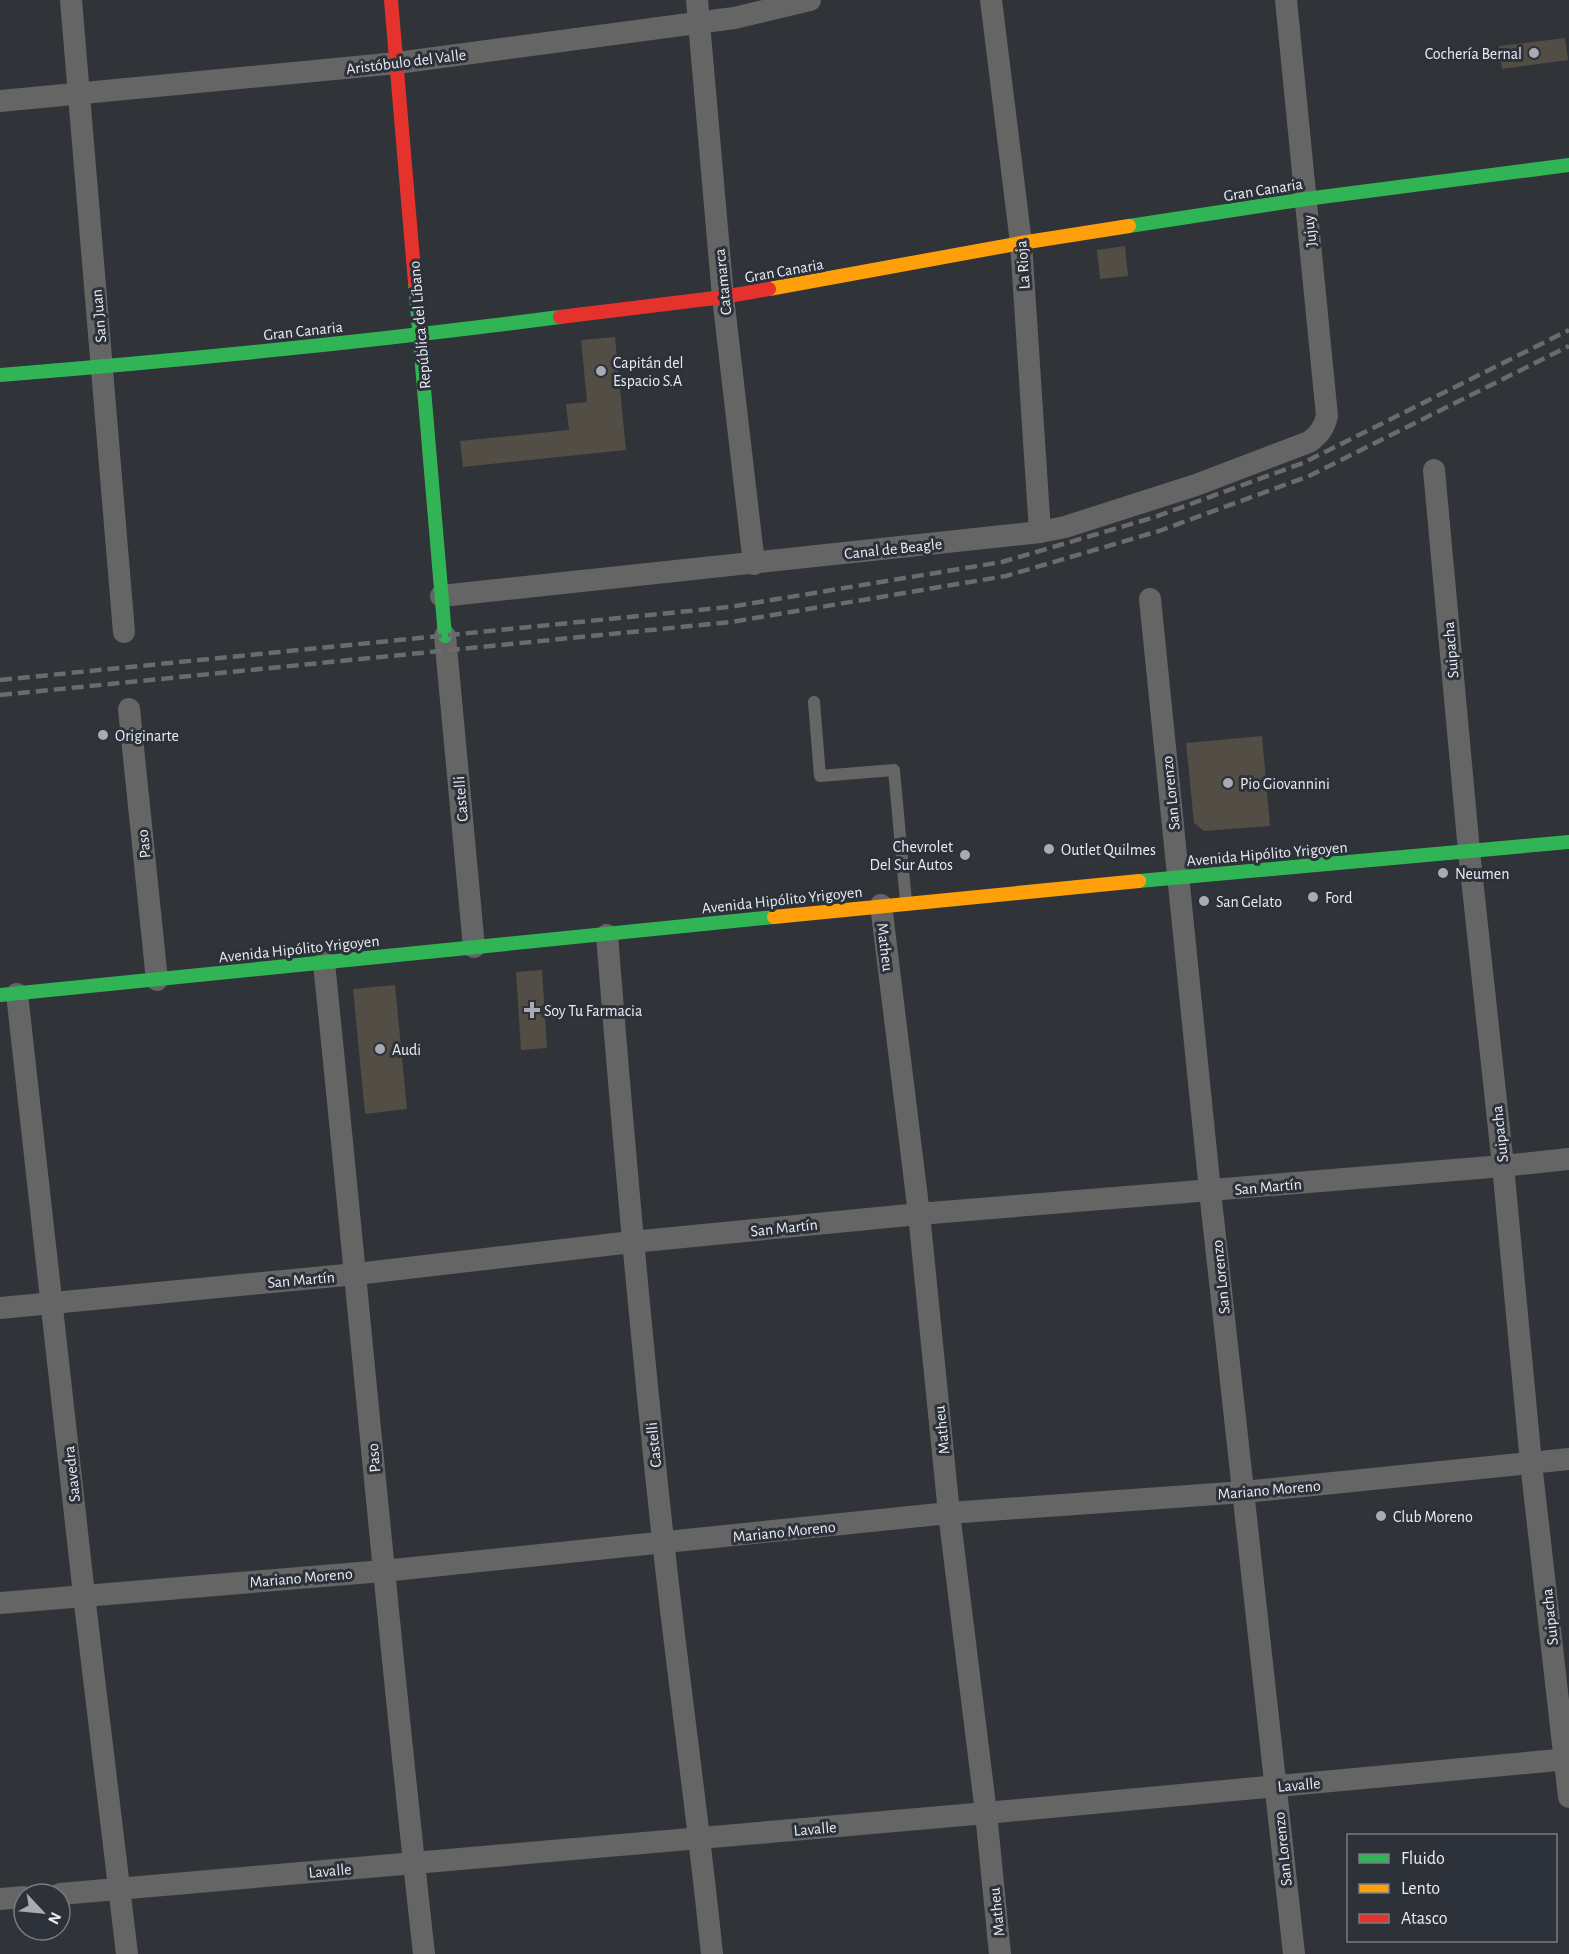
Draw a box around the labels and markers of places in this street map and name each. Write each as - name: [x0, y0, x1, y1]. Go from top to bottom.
- place label: Cochería Bernal: [1425, 46, 1522, 62]
- marker: Cochería Bernal: [1527, 46, 1541, 60]
- place label: Capitán del Espacio S.A: [613, 355, 684, 389]
- marker: Capitán del Espacio S.A: [594, 364, 608, 378]
- marker: Originarte: [96, 728, 110, 742]
- place label: Originarte: [115, 728, 179, 744]
- marker: Pio Giovannini: [1221, 776, 1235, 790]
- place label: Pio Giovannini: [1240, 776, 1330, 792]
- place label: Chevrolet Del Sur Autos: [870, 839, 953, 873]
- marker: Outlet Quilmes: [1042, 842, 1056, 856]
- place label: Outlet Quilmes: [1061, 842, 1156, 859]
- marker: Chevrolet Del Sur Autos: [958, 848, 972, 862]
- marker: Neumen: [1436, 866, 1450, 880]
- place label: Neumen: [1455, 866, 1509, 882]
- marker: Ford: [1306, 890, 1320, 904]
- place label: Ford: [1325, 890, 1353, 906]
- marker: San Gelato: [1197, 894, 1211, 908]
- place label: San Gelato: [1216, 894, 1282, 910]
- marker: Soy Tu Farmacia: [525, 1003, 539, 1017]
- place label: Soy Tu Farmacia: [544, 1003, 642, 1020]
- marker: Audi: [373, 1042, 387, 1056]
- place label: Audi: [392, 1042, 421, 1058]
- marker: Club Moreno: [1374, 1509, 1388, 1523]
- place label: Club Moreno: [1393, 1509, 1473, 1525]

